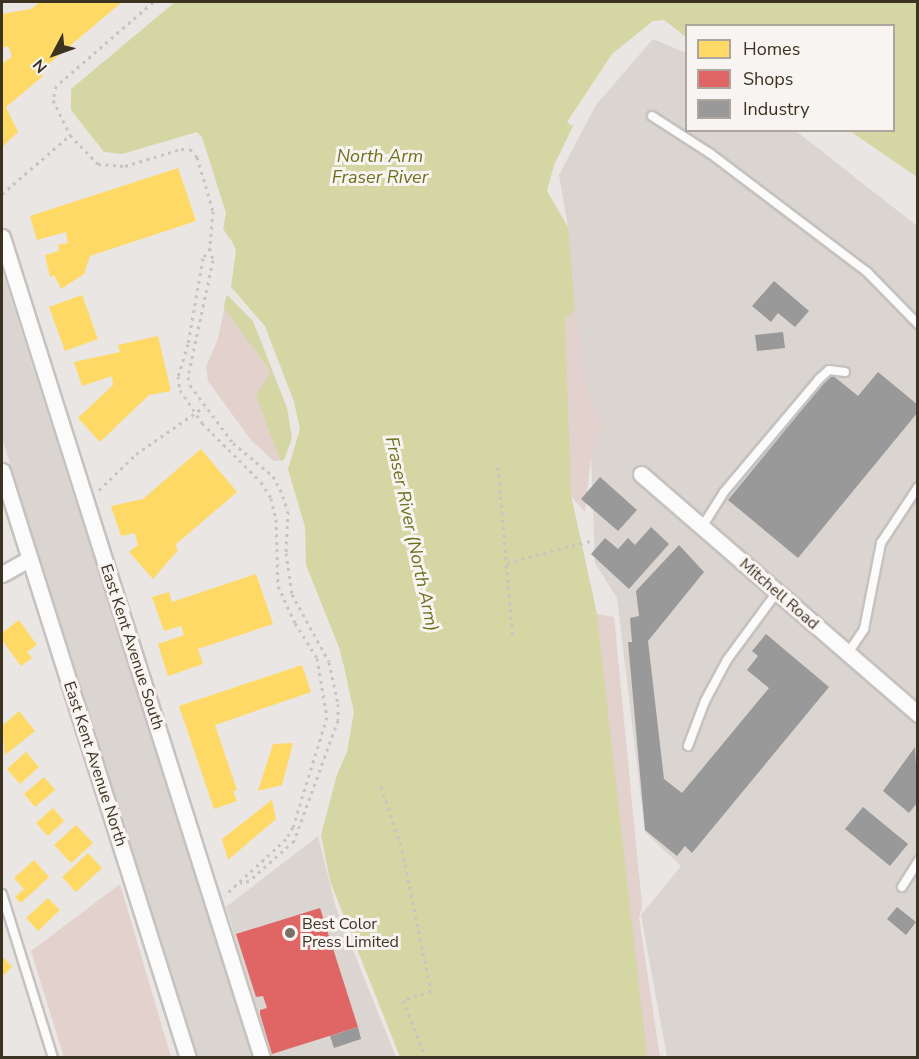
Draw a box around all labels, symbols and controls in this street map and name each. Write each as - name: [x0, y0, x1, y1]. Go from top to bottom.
- north arrow: [24, 24, 84, 84]
- legend: [685, 24, 895, 132]
- text: Homes: [743, 37, 800, 61]
- text: N: [28, 54, 53, 78]
- text: Shops: [743, 67, 793, 91]
- text: Industry: [743, 97, 810, 121]
- water label: North Arm Fraser River: [332, 146, 428, 188]
- water label: Fraser River (North Arm): [381, 435, 443, 633]
- street label: Mitchell Road: [735, 554, 823, 634]
- street label: East Kent Avenue South: [96, 562, 168, 732]
- street label: East Kent Avenue North: [59, 679, 131, 849]
- place label: Best Color Press Limited: [302, 914, 399, 952]
- marker: Best Color Press Limited: [283, 926, 297, 940]

